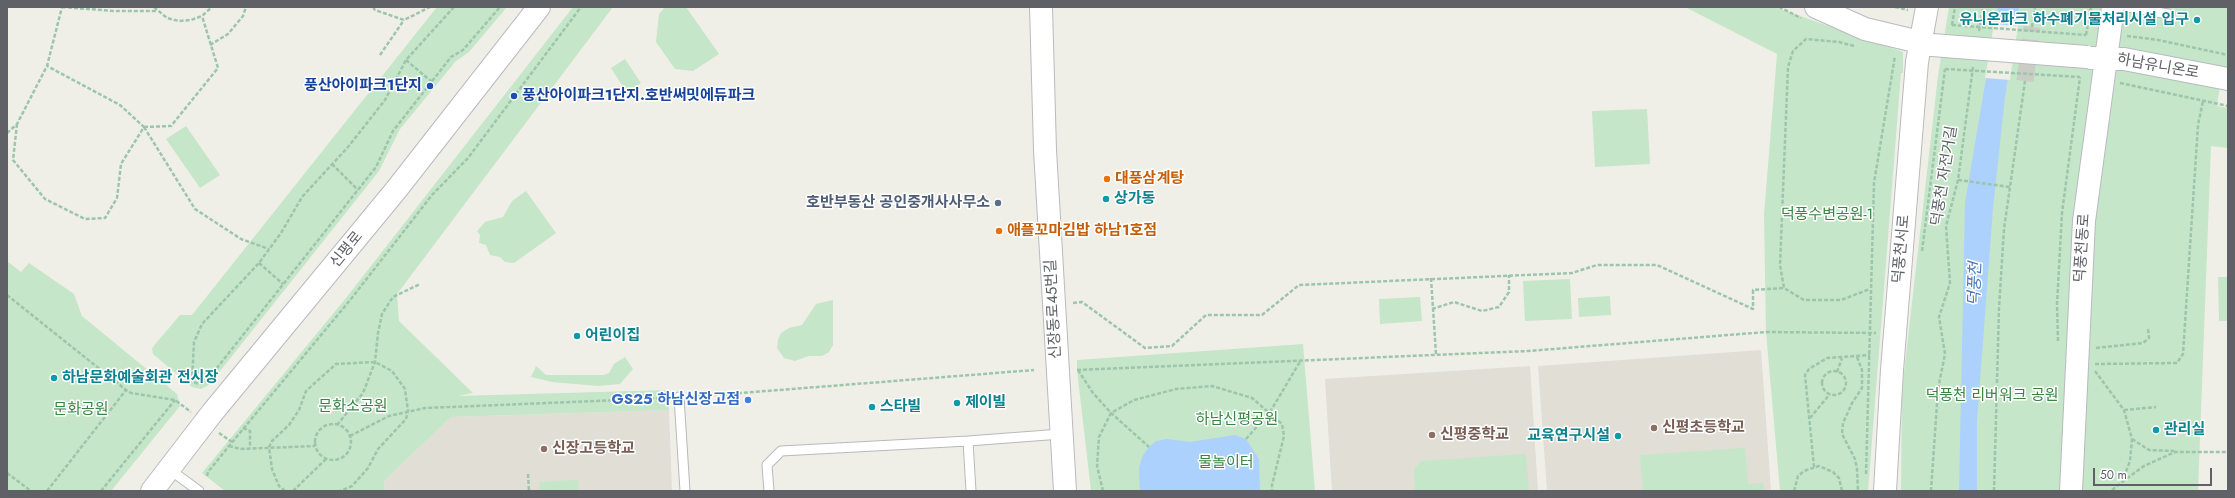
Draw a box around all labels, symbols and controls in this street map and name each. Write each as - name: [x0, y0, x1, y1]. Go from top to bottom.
- place label: 유니온파크 하수폐기물처리시설 입구: [1959, 11, 2189, 29]
- marker: 유니온파크 하수폐기물처리시설 입구: [2192, 15, 2202, 25]
- street label: 하남유니온로: [2116, 51, 2200, 83]
- place label: 풍산아이파크1단지: [304, 77, 422, 95]
- marker: 풍산아이파크1단지: [425, 81, 435, 91]
- place label: 풍산아이파크1단지.호반써밋에듀파크: [522, 87, 755, 105]
- marker: 풍산아이파크1단지.호반써밋에듀파크: [509, 91, 519, 101]
- street label: 덕풍천 자전거길: [1928, 125, 1962, 227]
- place label: 대풍삼계탕: [1115, 170, 1184, 188]
- marker: 대풍삼계탕: [1102, 174, 1112, 184]
- place label: 상가동: [1114, 190, 1155, 208]
- place label: 호반부동산 공인중개사사무소: [806, 194, 990, 212]
- marker: 상가동: [1101, 194, 1111, 204]
- marker: 호반부동산 공인중개사사무소: [993, 198, 1003, 208]
- park label: 덕풍수변공원-1: [1781, 206, 1873, 224]
- street label: 덕풍천동로: [2072, 213, 2094, 283]
- street label: 덕풍천서로: [1890, 214, 1914, 284]
- place label: 애플꼬마김밥 하남1호점: [1007, 222, 1157, 240]
- marker: 애플꼬마김밥 하남1호점: [994, 226, 1004, 236]
- street label: 신평로: [327, 228, 367, 272]
- street label: 신장동로45번길: [1042, 259, 1066, 359]
- water label: 덕풍천: [1966, 262, 1986, 306]
- place label: 어린이집: [585, 327, 640, 345]
- marker: 어린이집: [572, 331, 582, 341]
- place label: 하남문화예술회관 전시장: [62, 369, 218, 387]
- marker: 하남문화예술회관 전시장: [49, 373, 59, 383]
- park label: 덕풍천 리버워크 공원: [1925, 387, 2059, 405]
- place label: GS25 하남신장고점: [612, 391, 740, 409]
- place label: 제이빌: [965, 394, 1006, 412]
- marker: GS25 하남신장고점: [743, 395, 753, 405]
- park label: 문화소공원: [319, 398, 387, 416]
- place label: 스타빌: [880, 398, 921, 416]
- marker: 제이빌: [952, 398, 962, 408]
- park label: 문화공원: [53, 401, 109, 419]
- marker: 스타빌: [867, 402, 877, 412]
- park label: 하남신평공원: [1196, 411, 1278, 429]
- place label: 신평초등학교: [1662, 419, 1745, 437]
- place label: 관리실: [2164, 421, 2205, 439]
- marker: 신평초등학교: [1649, 423, 1659, 433]
- marker: 관리실: [2151, 425, 2161, 435]
- place label: 신평중학교: [1440, 426, 1509, 444]
- place label: 교육연구시설: [1527, 427, 1610, 445]
- marker: 신평중학교: [1427, 430, 1437, 440]
- marker: 교육연구시설: [1613, 431, 1623, 441]
- place label: 신장고등학교: [552, 440, 635, 458]
- marker: 신장고등학교: [539, 444, 549, 454]
- park label: 물놀이터: [1198, 454, 1254, 472]
- scale bar: [2095, 460, 2214, 486]
- text: 50 m: [2100, 466, 2127, 484]

